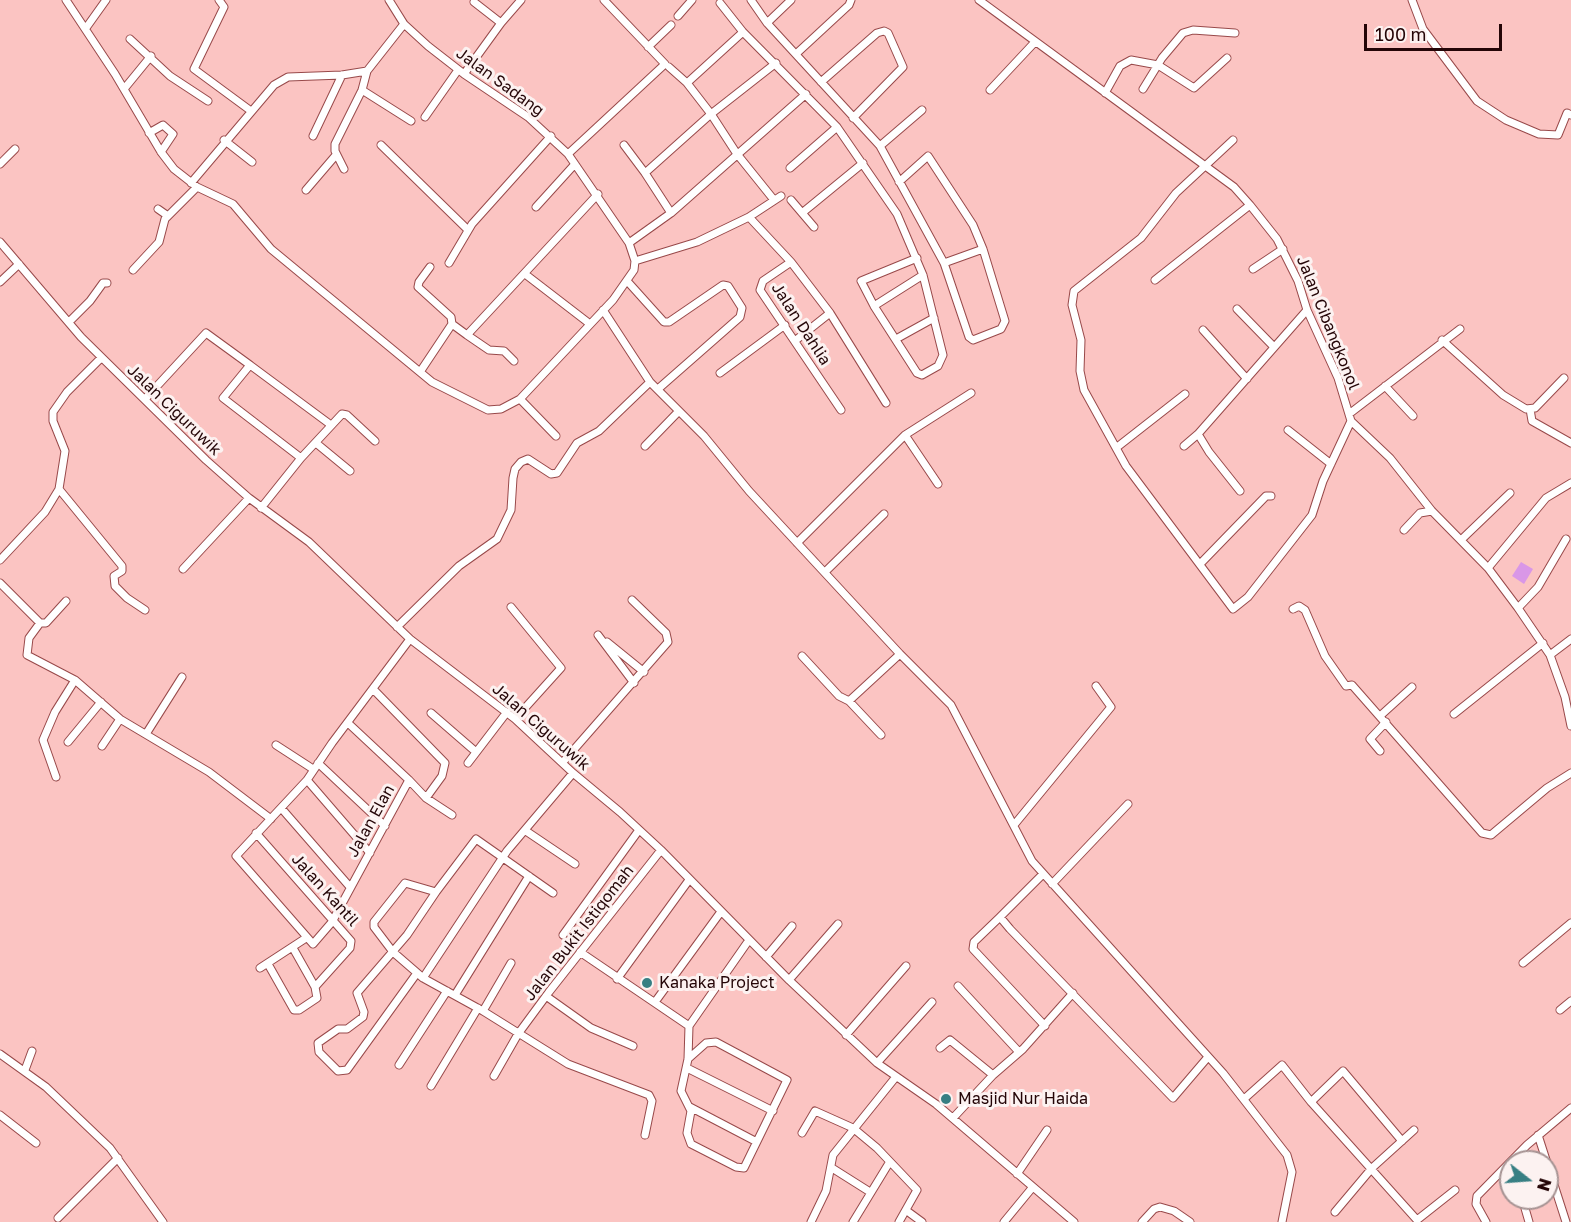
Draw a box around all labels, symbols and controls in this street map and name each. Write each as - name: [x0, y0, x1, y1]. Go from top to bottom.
- scale bar: [1367, 12, 1505, 50]
- text: 100 m: [1375, 23, 1426, 45]
- street label: Jalan Sadang: [452, 44, 548, 120]
- street label: Jalan Cibangkonol: [1292, 253, 1364, 393]
- street label: Jalan Dahlia: [767, 279, 835, 369]
- street label: Jalan Ciguruwik: [123, 360, 225, 460]
- street label: Jalan Ciguruwik: [488, 679, 594, 775]
- street label: Jalan Elan: [343, 782, 399, 860]
- street label: Jalan Kantil: [287, 850, 363, 930]
- street label: Jalan Bukit Istiqomah: [520, 861, 638, 1005]
- place label: Kanaka Project: [659, 973, 775, 993]
- marker: Kanaka Project: [640, 976, 654, 990]
- place label: Masjid Nur Haida: [958, 1089, 1088, 1109]
- marker: Masjid Nur Haida: [939, 1092, 953, 1106]
- north arrow: [1499, 1150, 1559, 1210]
- text: N: [1533, 1176, 1556, 1193]

